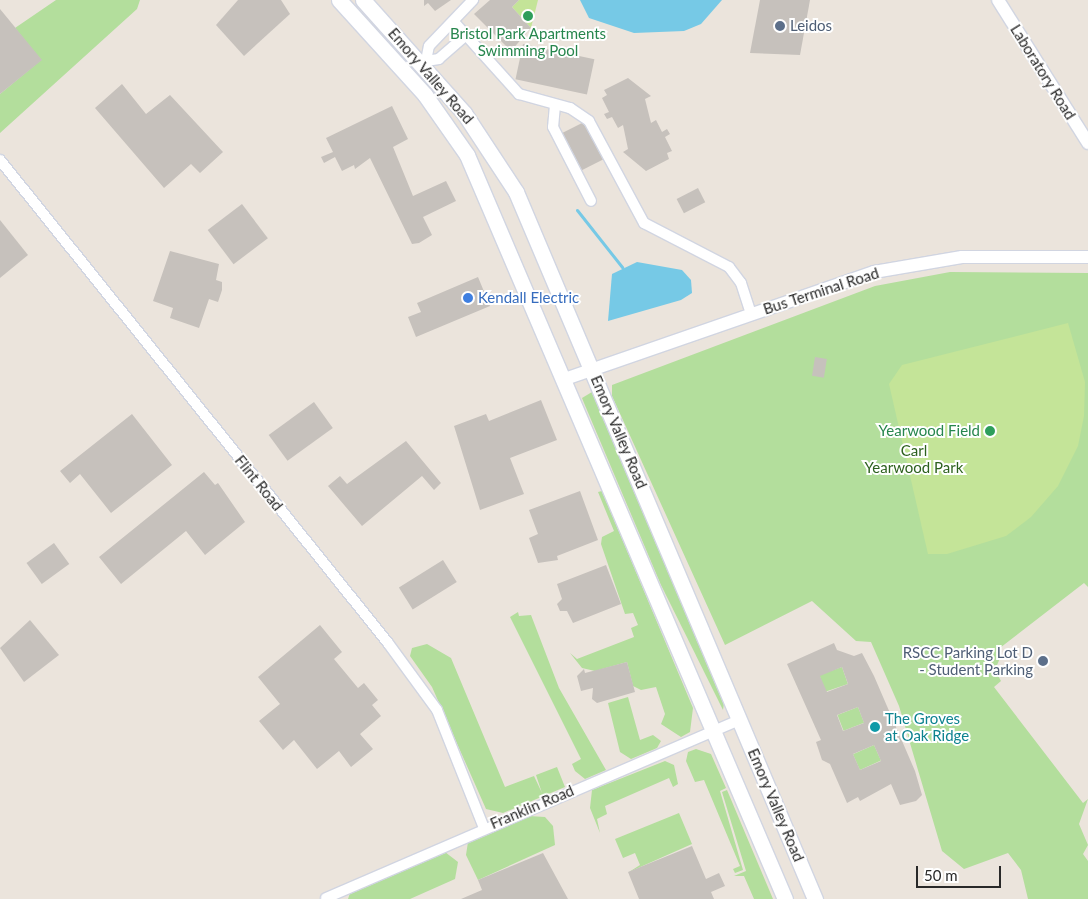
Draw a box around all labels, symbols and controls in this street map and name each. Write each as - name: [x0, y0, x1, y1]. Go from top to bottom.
- marker: Bristol Park Apartments Swimming Pool: [522, 10, 534, 22]
- place label: Leidos: [790, 17, 832, 35]
- marker: Leidos: [774, 20, 786, 32]
- street label: Laboratory Road: [1007, 21, 1079, 123]
- street label: Emory Valley Road: [384, 24, 478, 128]
- place label: Bristol Park Apartments Swimming Pool: [450, 24, 606, 59]
- street label: Bus Terminal Road: [761, 264, 881, 318]
- place label: Kendall Electric: [478, 289, 579, 307]
- marker: Kendall Electric: [462, 292, 474, 304]
- street label: Emory Valley Road: [587, 372, 651, 492]
- place label: Yearwood Field: [879, 422, 980, 440]
- marker: Yearwood Field: [984, 425, 996, 437]
- park label: Carl Yearwood Park: [865, 441, 963, 476]
- street label: Flint Road: [231, 452, 287, 514]
- place label: RSCC Parking Lot D - Student Parking: [903, 643, 1033, 678]
- marker: RSCC Parking Lot D - Student Parking: [1037, 655, 1049, 667]
- place label: The Groves at Oak Ridge: [885, 709, 969, 744]
- marker: The Groves at Oak Ridge: [869, 721, 881, 733]
- street label: Emory Valley Road: [744, 745, 808, 865]
- street label: Franklin Road: [487, 781, 577, 833]
- scale bar: [918, 856, 1003, 888]
- text: 50 m: [924, 866, 958, 884]

